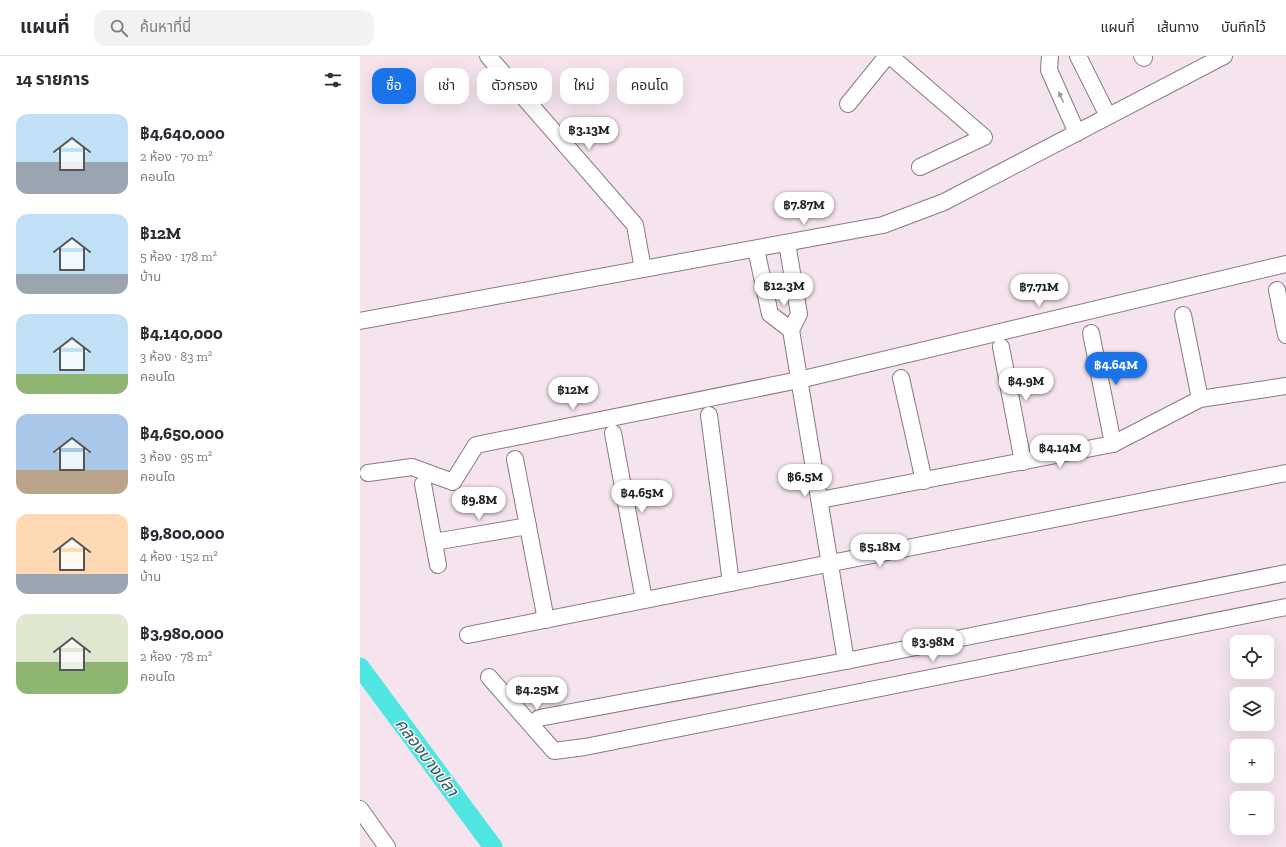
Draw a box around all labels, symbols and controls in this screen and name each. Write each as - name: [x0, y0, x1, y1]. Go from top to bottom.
- search box: [94, 10, 374, 46]
- text: แผนที่: [20, 15, 70, 38]
- icon: search: [108, 17, 130, 39]
- text: ค้นหาที่นี่: [140, 18, 191, 36]
- text: แผนที่: [1101, 19, 1135, 36]
- text: เส้นทาง: [1157, 19, 1199, 36]
- text: บันทึกไว้: [1221, 19, 1266, 36]
- chip: ซื้อ: [372, 68, 416, 104]
- chip: เช่า: [424, 68, 469, 104]
- chip: ตัวกรอง: [477, 68, 552, 104]
- chip: ใหม่: [560, 68, 609, 104]
- chip: คอนโด: [617, 68, 683, 104]
- text: 14 รายการ: [16, 69, 89, 89]
- icon: filters: [322, 69, 344, 91]
- one-way arrow: [1058, 90, 1064, 102]
- pin: ฿3.13M: [556, 117, 622, 151]
- text: ฿3.13M: [568, 122, 610, 137]
- text: ฿4,640,000: [140, 123, 225, 143]
- icon: home: [48, 130, 96, 178]
- text: 2 ห้อง · 70 m²: [140, 149, 213, 164]
- text: คอนโด: [140, 169, 175, 184]
- pin: ฿7.87M: [771, 192, 837, 226]
- text: ฿7.87M: [783, 197, 825, 212]
- text: ฿12M: [140, 223, 181, 243]
- icon: home: [48, 230, 96, 278]
- text: 5 ห้อง · 178 m²: [140, 249, 217, 264]
- text: บ้าน: [140, 269, 161, 284]
- pin: ฿12.3M: [751, 273, 817, 307]
- pin: ฿7.71M: [1006, 274, 1072, 308]
- text: ฿12.3M: [763, 278, 805, 293]
- text: ฿7.71M: [1019, 279, 1059, 294]
- text: ฿4,140,000: [140, 323, 223, 343]
- icon: home: [48, 330, 96, 378]
- text: 3 ห้อง · 83 m²: [140, 349, 212, 364]
- pin: ฿4.64M: [1083, 352, 1149, 386]
- text: ฿4.64M: [1094, 357, 1138, 372]
- pin: ฿4.9M: [998, 368, 1054, 402]
- text: คอนโด: [140, 369, 175, 384]
- text: ฿4.9M: [1008, 373, 1044, 388]
- pin: ฿12M: [549, 377, 597, 411]
- text: ฿12M: [557, 382, 589, 397]
- text: ฿4,650,000: [140, 423, 224, 443]
- icon: home: [48, 430, 96, 478]
- pin: ฿4.14M: [1027, 435, 1093, 469]
- text: ฿4.14M: [1039, 440, 1081, 455]
- text: 3 ห้อง · 95 m²: [140, 449, 212, 464]
- pin: ฿6.5M: [777, 464, 833, 498]
- text: คอนโด: [140, 469, 175, 484]
- text: ฿6.5M: [787, 469, 823, 484]
- pin: ฿4.65M: [609, 480, 675, 514]
- text: ฿4.65M: [620, 485, 664, 500]
- pin: ฿9.8M: [451, 487, 507, 521]
- text: ฿9.8M: [461, 492, 497, 507]
- text: ฿9,800,000: [140, 523, 225, 543]
- icon: home: [48, 530, 96, 578]
- pin: ฿5.18M: [847, 534, 913, 568]
- text: ฿5.18M: [859, 539, 901, 554]
- text: 4 ห้อง · 152 m²: [140, 549, 218, 564]
- text: บ้าน: [140, 569, 161, 584]
- text: ฿3,980,000: [140, 623, 224, 643]
- pin: ฿3.98M: [900, 629, 966, 663]
- icon: home: [48, 630, 96, 678]
- text: ฿3.98M: [911, 634, 955, 649]
- map controls: [1230, 635, 1274, 835]
- button: locate: [1230, 635, 1274, 679]
- text: 2 ห้อง · 78 m²: [140, 649, 212, 664]
- text: คอนโด: [140, 669, 175, 684]
- pin: ฿4.25M: [504, 677, 570, 711]
- text: ฿4.25M: [515, 682, 559, 697]
- button: layers: [1230, 687, 1274, 731]
- water label: คลองบางปลา: [391, 714, 463, 801]
- button: +: [1230, 739, 1274, 783]
- button: −: [1230, 791, 1274, 835]

